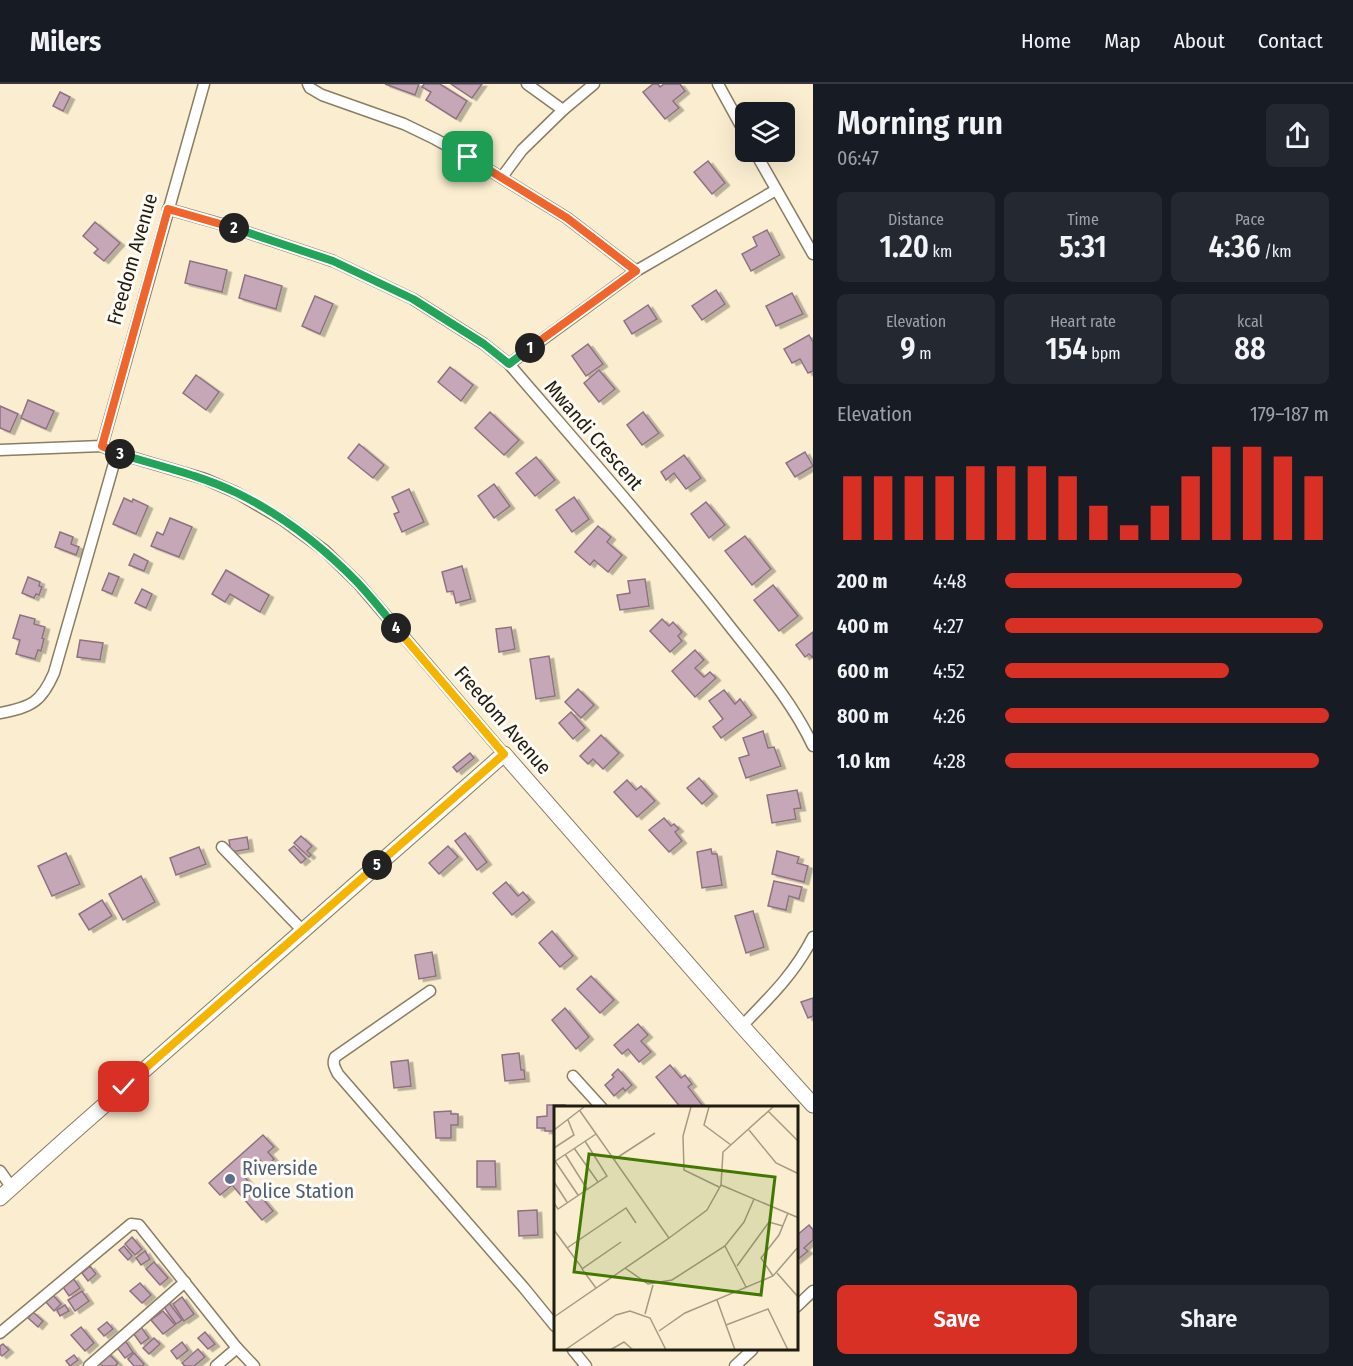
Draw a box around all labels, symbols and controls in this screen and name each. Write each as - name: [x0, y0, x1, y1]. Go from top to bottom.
- text: Milers: [30, 25, 101, 58]
- text: Home: [1021, 28, 1071, 54]
- text: Map: [1104, 28, 1141, 54]
- text: About: [1174, 28, 1225, 54]
- text: Contact: [1258, 28, 1323, 54]
- map controls: [735, 102, 795, 162]
- button: layers: [735, 102, 795, 162]
- text: Morning run: [837, 103, 1003, 143]
- button: share: [1266, 104, 1329, 167]
- pin: [442, 131, 493, 182]
- icon: arrive: [451, 140, 484, 173]
- text: 06:47: [837, 146, 879, 170]
- street label: Freedom Avenue: [102, 190, 162, 328]
- text: Distance: [888, 210, 944, 229]
- text: Time: [1067, 210, 1099, 229]
- text: Pace: [1235, 210, 1265, 229]
- pin: 2: [219, 213, 249, 243]
- text: 2: [230, 218, 238, 237]
- text: 1.20: [880, 229, 929, 265]
- text: 5:31: [1059, 229, 1107, 265]
- text: 4:36: [1209, 229, 1260, 265]
- text: km: [929, 242, 952, 261]
- text: /km: [1260, 242, 1291, 261]
- text: Elevation: [886, 312, 946, 331]
- text: Heart rate: [1050, 312, 1116, 331]
- text: kcal: [1237, 312, 1263, 331]
- text: 9: [900, 331, 916, 367]
- text: 154: [1045, 331, 1088, 367]
- text: 88: [1234, 331, 1266, 367]
- pin: 1: [515, 333, 545, 363]
- text: 1: [527, 338, 533, 357]
- text: m: [916, 344, 932, 363]
- text: bpm: [1088, 344, 1121, 363]
- street label: Mwandi Crescent: [540, 375, 649, 495]
- text: Elevation: [837, 402, 912, 426]
- text: 179–187 m: [1250, 402, 1329, 426]
- pin: 3: [105, 439, 135, 469]
- text: 3: [116, 444, 124, 463]
- text: 200 m: [837, 569, 888, 593]
- text: 4:48: [933, 569, 967, 593]
- pin: 4: [381, 613, 411, 643]
- text: 400 m: [837, 614, 889, 638]
- text: 4:27: [933, 614, 964, 638]
- text: 4: [392, 618, 400, 637]
- text: 600 m: [837, 659, 889, 683]
- text: 4:52: [933, 659, 965, 683]
- street label: Freedom Avenue: [449, 661, 557, 779]
- text: 800 m: [837, 704, 889, 728]
- text: 4:26: [933, 704, 966, 728]
- text: 1.0 km: [837, 749, 890, 773]
- text: 4:28: [933, 749, 966, 773]
- pin: 5: [362, 850, 392, 880]
- text: 5: [373, 855, 381, 874]
- pin: [98, 1061, 149, 1112]
- icon: check: [107, 1070, 140, 1103]
- inset map: [554, 1106, 798, 1351]
- place label: Riverside Police Station: [242, 1156, 354, 1203]
- marker: Riverside Police Station: [223, 1172, 237, 1186]
- button: Save: [837, 1285, 1077, 1354]
- button: Share: [1089, 1285, 1329, 1354]

